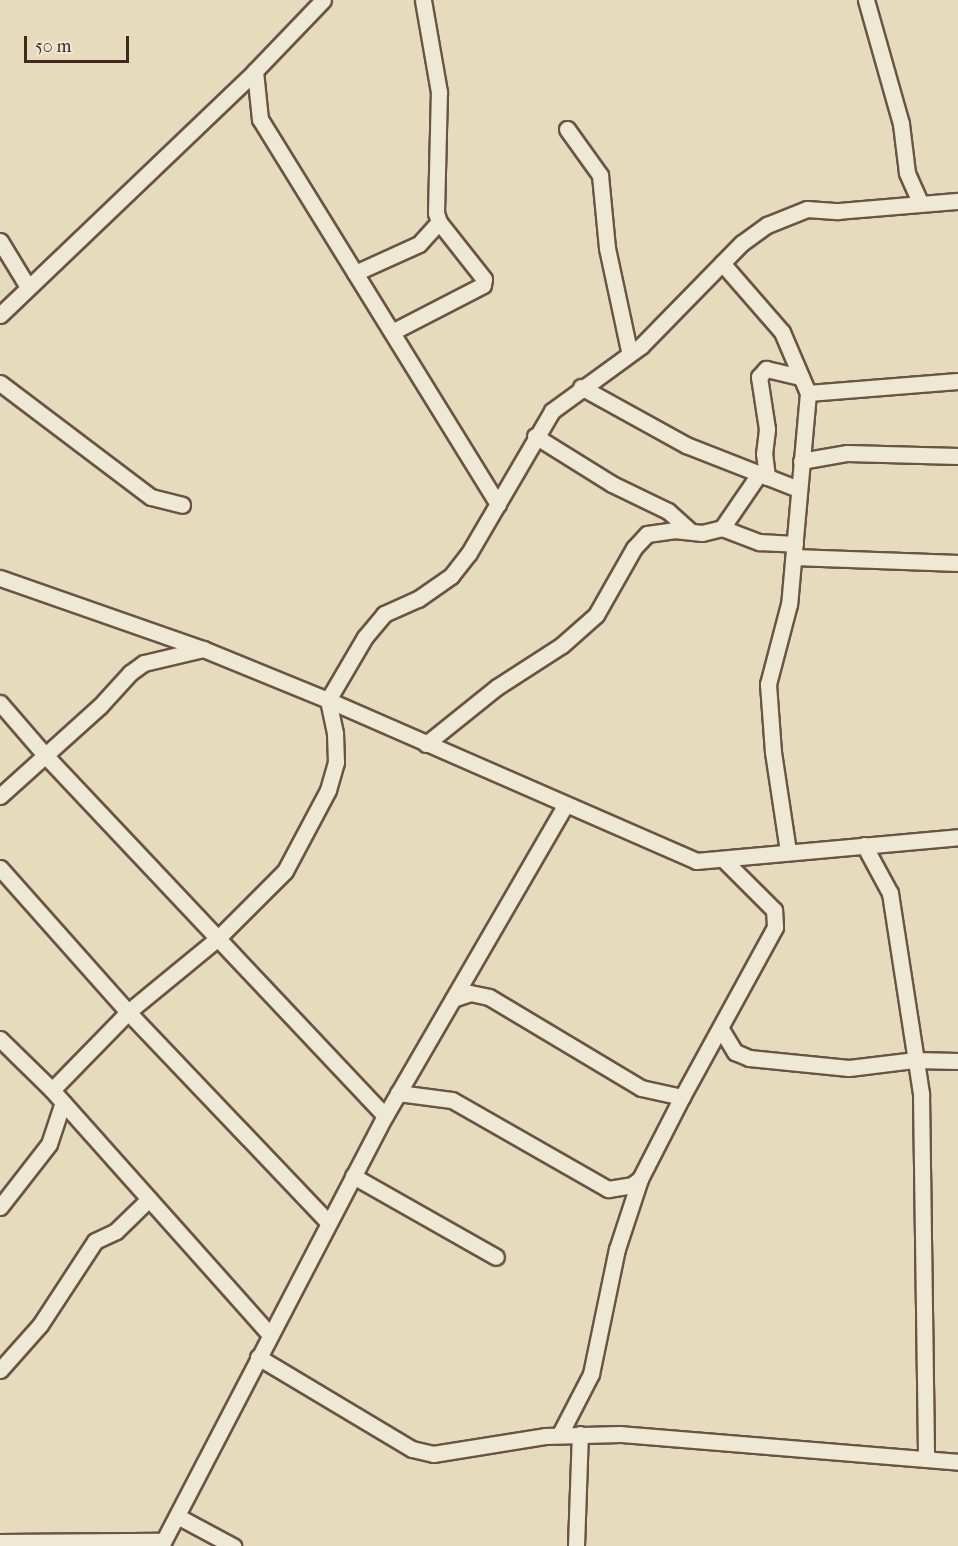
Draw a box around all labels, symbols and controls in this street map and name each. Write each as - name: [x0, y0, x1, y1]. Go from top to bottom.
- scale bar: [27, 24, 132, 62]
- text: 50 m: [35, 36, 71, 57]

